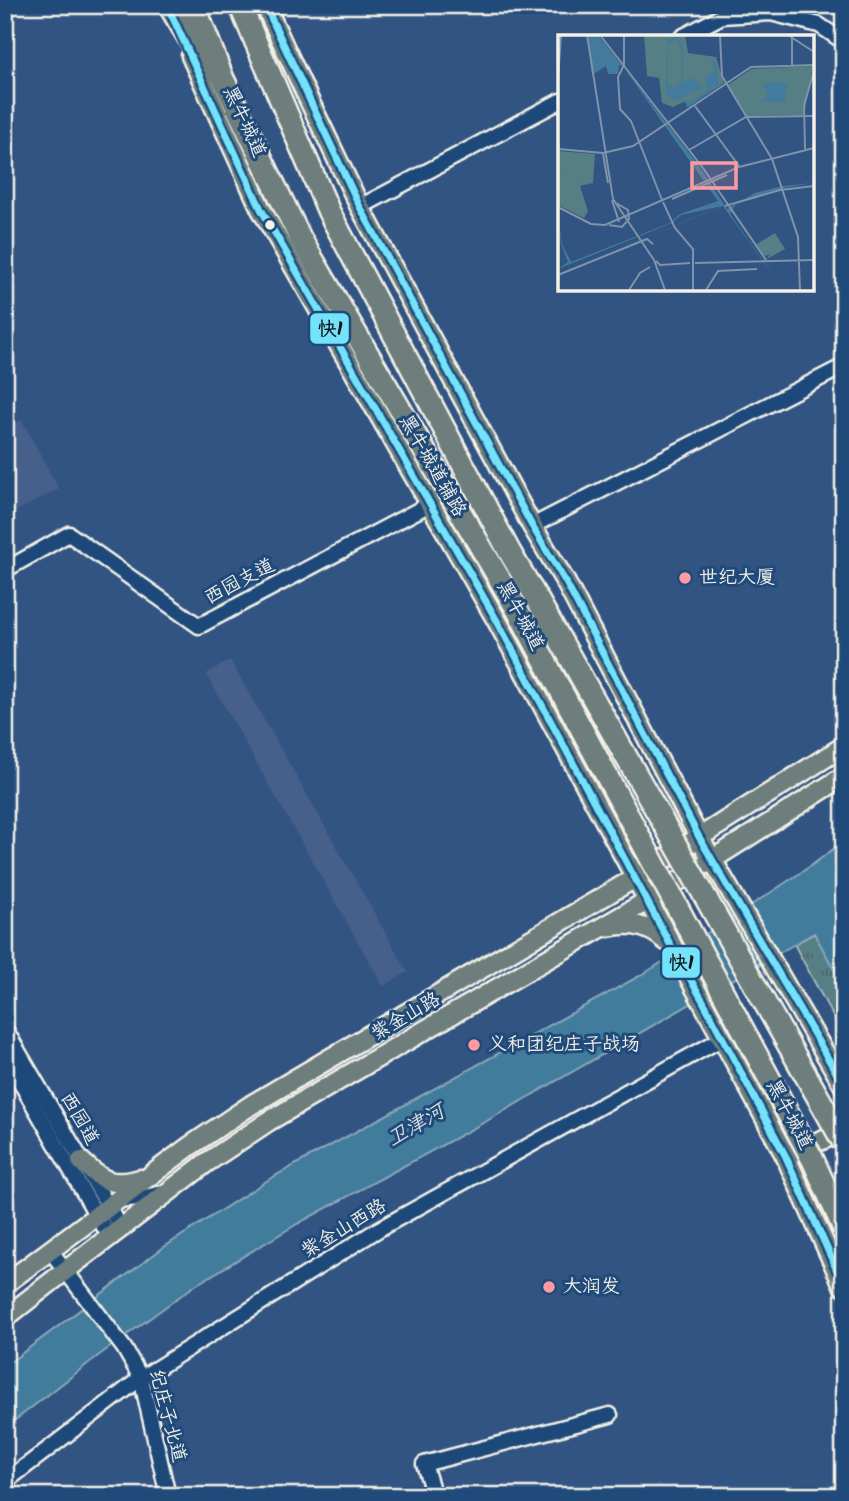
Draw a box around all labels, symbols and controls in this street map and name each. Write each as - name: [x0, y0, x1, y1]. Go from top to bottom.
- inset map: [558, 35, 814, 290]
- street label: 黑牛城道: [214, 81, 274, 163]
- unlabelled marker: [263, 218, 277, 232]
- line badge: 快1: [309, 312, 350, 345]
- text: 快1: [318, 315, 343, 345]
- street label: 黑牛城道辅路: [391, 409, 473, 523]
- street label: 西园支道: [199, 551, 281, 613]
- place label: 世纪大厦: [699, 563, 775, 593]
- marker: 世纪大厦: [677, 570, 693, 586]
- street label: 黑牛城道: [488, 575, 552, 657]
- line badge: 快1: [661, 946, 701, 979]
- text: 快1: [669, 949, 694, 979]
- street label: 紫金山路: [366, 985, 446, 1049]
- place label: 义和团纪庄子战场: [488, 1030, 640, 1060]
- marker: 义和团纪庄子战场: [466, 1037, 482, 1053]
- street label: 黑牛城道: [758, 1074, 820, 1156]
- street label: 西园道: [52, 1087, 106, 1151]
- water label: 卫津河: [380, 1094, 454, 1156]
- street label: 紫金山西路: [296, 1192, 392, 1266]
- place label: 大润发: [563, 1272, 620, 1302]
- marker: 大润发: [541, 1279, 557, 1295]
- street label: 纪庄子北道: [140, 1366, 194, 1466]

